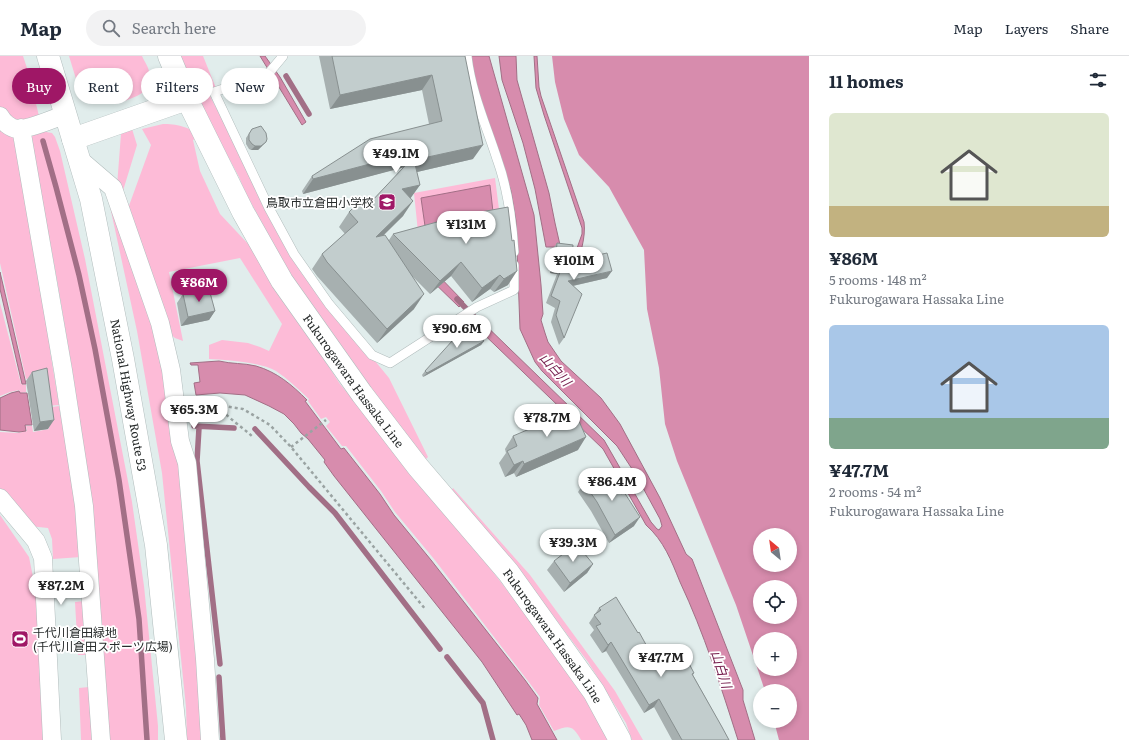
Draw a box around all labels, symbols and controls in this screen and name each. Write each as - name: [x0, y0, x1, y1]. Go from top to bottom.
- search box: [86, 10, 366, 46]
- text: Map: [20, 14, 62, 42]
- text: Search here: [132, 16, 216, 39]
- icon: search: [100, 17, 122, 39]
- text: Map: [953, 18, 983, 38]
- text: Layers: [1005, 18, 1048, 38]
- text: Share: [1070, 18, 1109, 38]
- chip: Buy: [12, 68, 66, 104]
- chip: Rent: [74, 68, 133, 104]
- chip: Filters: [141, 68, 213, 104]
- chip: New: [221, 68, 279, 104]
- text: 11 homes: [829, 68, 903, 93]
- icon: filters: [1087, 69, 1109, 91]
- icon: home: [933, 139, 1005, 211]
- pin: ¥49.1M: [363, 140, 429, 174]
- text: ¥49.1M: [372, 143, 420, 162]
- school or university icon: 鳥取市立倉田小学校: [377, 192, 397, 212]
- place label: 鳥取市立倉田小学校: [266, 193, 374, 211]
- pin: ¥131M: [438, 211, 494, 245]
- text: ¥131M: [446, 214, 486, 233]
- text: ¥86M: [829, 245, 878, 270]
- pin: ¥101M: [546, 247, 602, 281]
- text: ¥101M: [553, 250, 595, 269]
- pin: ¥86M: [175, 269, 223, 303]
- text: 5 rooms · 148 m²: [829, 270, 927, 289]
- text: ¥86M: [180, 272, 218, 291]
- text: Fukurogawara Hassaka Line: [829, 289, 1004, 308]
- street label: Fukurogawara Hassaka Line: [299, 310, 409, 451]
- pin: ¥90.6M: [424, 315, 490, 349]
- street label: National Highway Route 53: [106, 317, 152, 473]
- text: ¥90.6M: [432, 318, 482, 337]
- water label: 山白川: [536, 348, 577, 391]
- icon: home: [933, 351, 1005, 423]
- pin: ¥65.3M: [161, 396, 227, 430]
- text: ¥65.3M: [170, 399, 218, 418]
- pin: ¥78.7M: [514, 404, 580, 438]
- text: ¥78.7M: [523, 407, 571, 426]
- text: ¥47.7M: [829, 457, 889, 482]
- pin: ¥86.4M: [579, 468, 645, 502]
- text: ¥86.4M: [587, 471, 637, 490]
- text: 2 rooms · 54 m²: [829, 482, 921, 501]
- text: Fukurogawara Hassaka Line: [829, 501, 1004, 520]
- north arrow: [753, 528, 797, 572]
- map controls: [753, 528, 797, 728]
- pin: ¥39.3M: [540, 529, 606, 563]
- text: ¥39.3M: [549, 532, 597, 551]
- street label: Fukurogawara Hassaka Line: [499, 565, 607, 706]
- pin: ¥87.2M: [28, 572, 94, 606]
- text: ¥87.2M: [38, 575, 84, 594]
- button: locate: [753, 580, 797, 624]
- place label: 千代川倉田緑地 (千代川倉田スポーツ広場): [33, 623, 173, 655]
- sports icon: 千代川倉田緑地 (千代川倉田スポーツ広場): [10, 629, 30, 649]
- button: +: [753, 632, 797, 676]
- pin: ¥47.7M: [628, 644, 694, 678]
- text: ¥47.7M: [638, 647, 684, 666]
- water label: 山白川: [707, 648, 738, 692]
- button: −: [753, 684, 797, 728]

